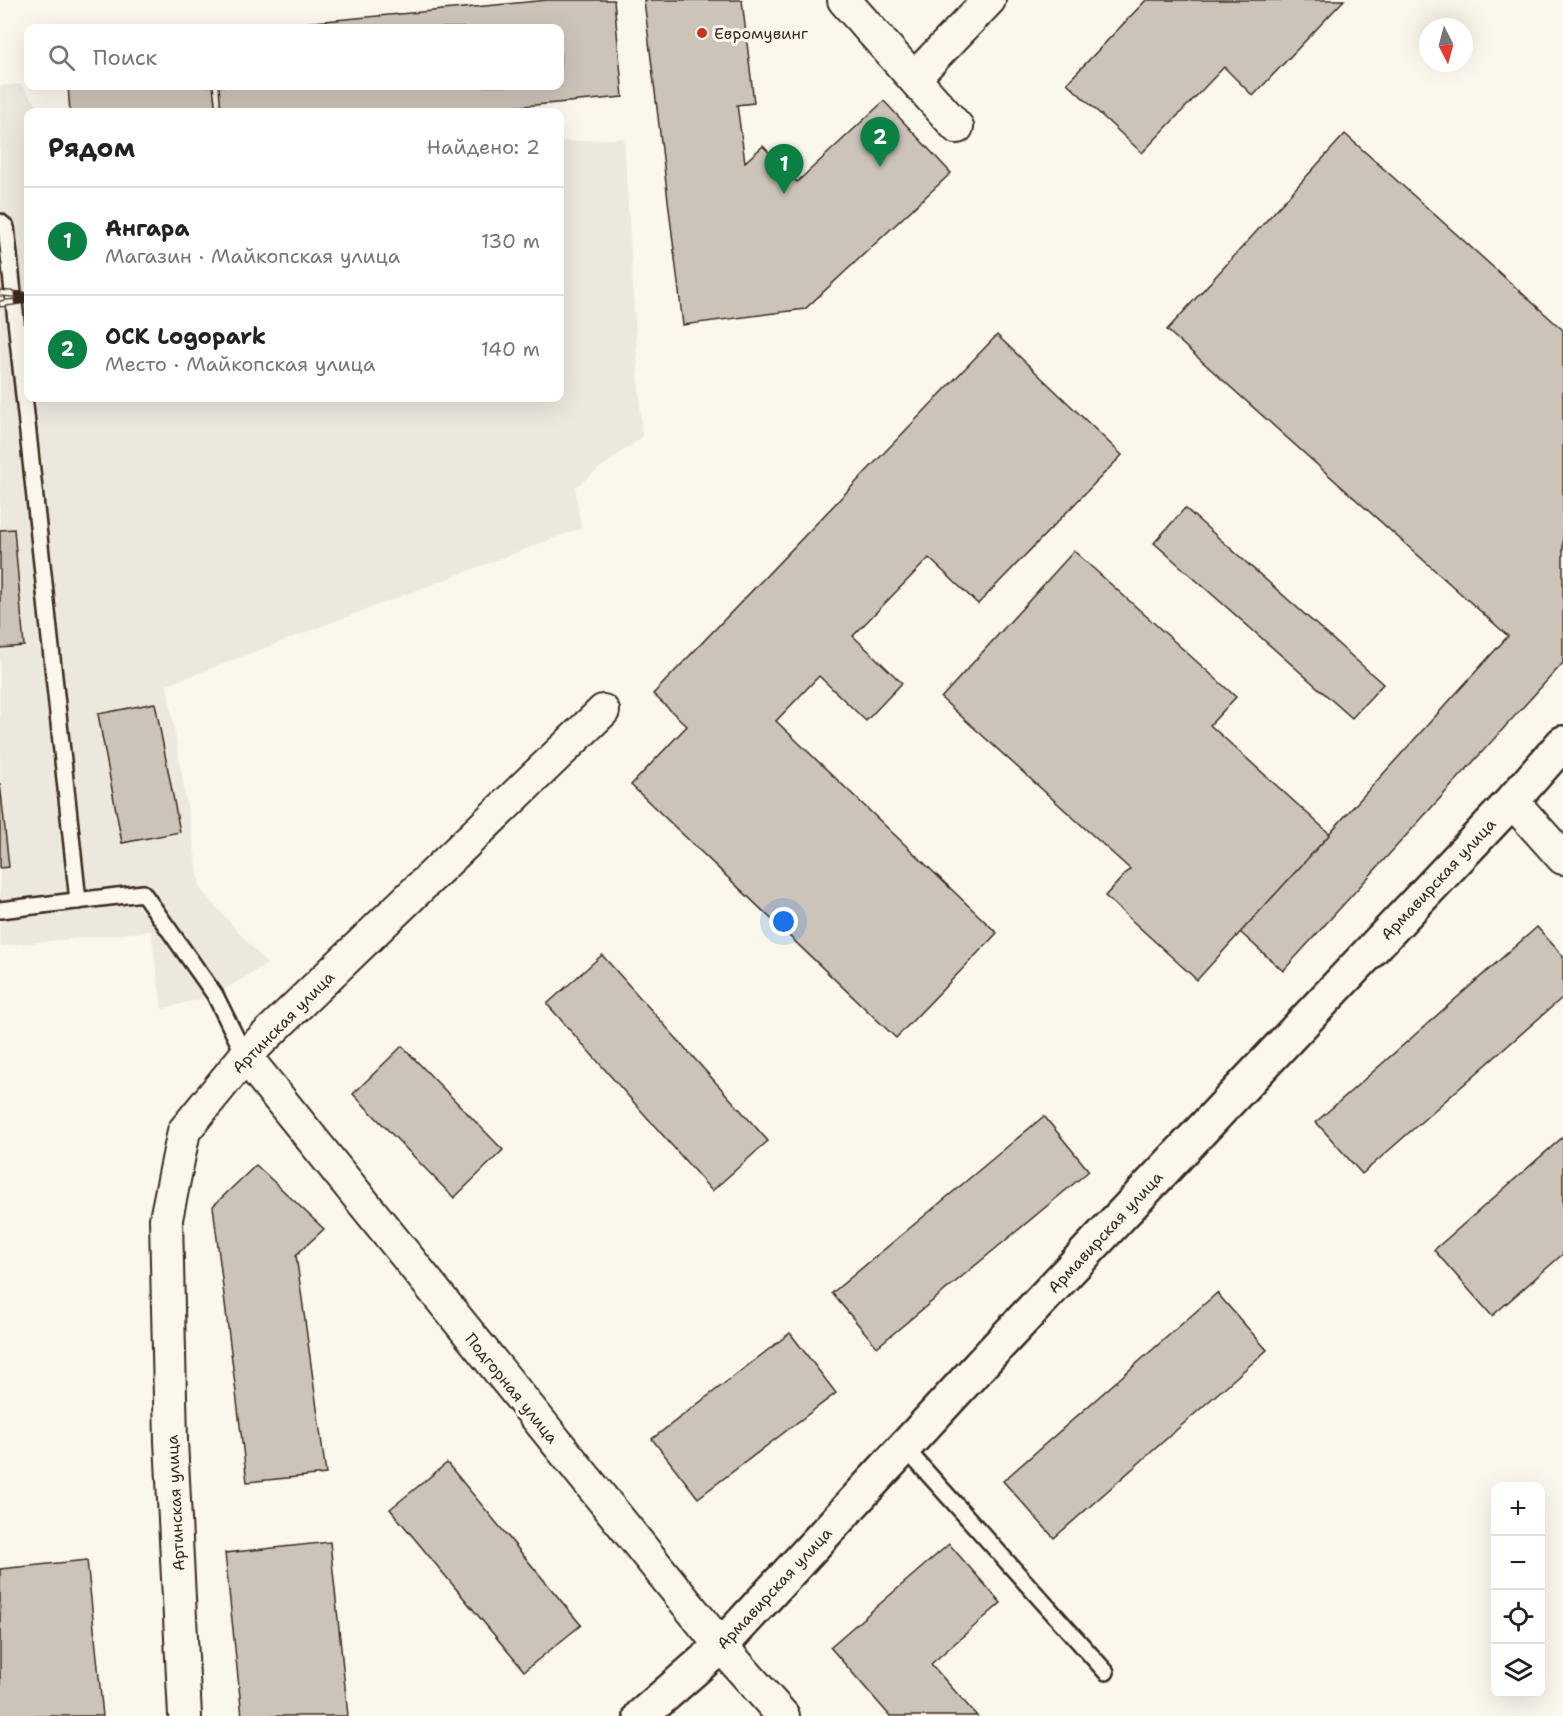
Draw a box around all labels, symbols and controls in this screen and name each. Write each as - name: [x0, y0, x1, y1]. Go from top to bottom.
- north arrow: [1419, 18, 1473, 72]
- place label: Евромувинг: [714, 23, 809, 44]
- search box: [24, 24, 564, 90]
- marker: Евромувинг: [695, 26, 709, 40]
- icon: search: [45, 41, 78, 74]
- text: Поиск: [93, 43, 157, 72]
- pin: 2: [860, 118, 900, 167]
- text: Рядом: [48, 130, 135, 165]
- text: Найдено: 2: [427, 134, 540, 160]
- pin: 1: [764, 144, 804, 194]
- text: Ангара: [105, 214, 189, 243]
- text: 1: [63, 228, 72, 254]
- text: 130 m: [481, 228, 540, 254]
- text: Магазин · Майкопская улица: [105, 243, 400, 269]
- text: ОСК Logopark: [105, 322, 266, 351]
- text: 2: [61, 336, 75, 362]
- text: 140 m: [481, 336, 540, 362]
- text: Место · Майкопская улица: [105, 351, 375, 377]
- street label: Армавирская улица: [1376, 814, 1500, 945]
- your location: [769, 907, 798, 936]
- street label: Артинская улица: [228, 967, 339, 1078]
- street label: Армавирская улица: [1043, 1167, 1167, 1298]
- street label: Подгорная улица: [460, 1329, 563, 1448]
- street label: Артинская улица: [161, 1434, 190, 1572]
- map controls: [1491, 1482, 1545, 1698]
- button: +: [1491, 1482, 1545, 1536]
- street label: Армавирская улица: [712, 1523, 836, 1654]
- button: −: [1491, 1536, 1545, 1590]
- button: locate: [1491, 1590, 1545, 1644]
- button: layers: [1491, 1644, 1545, 1698]

